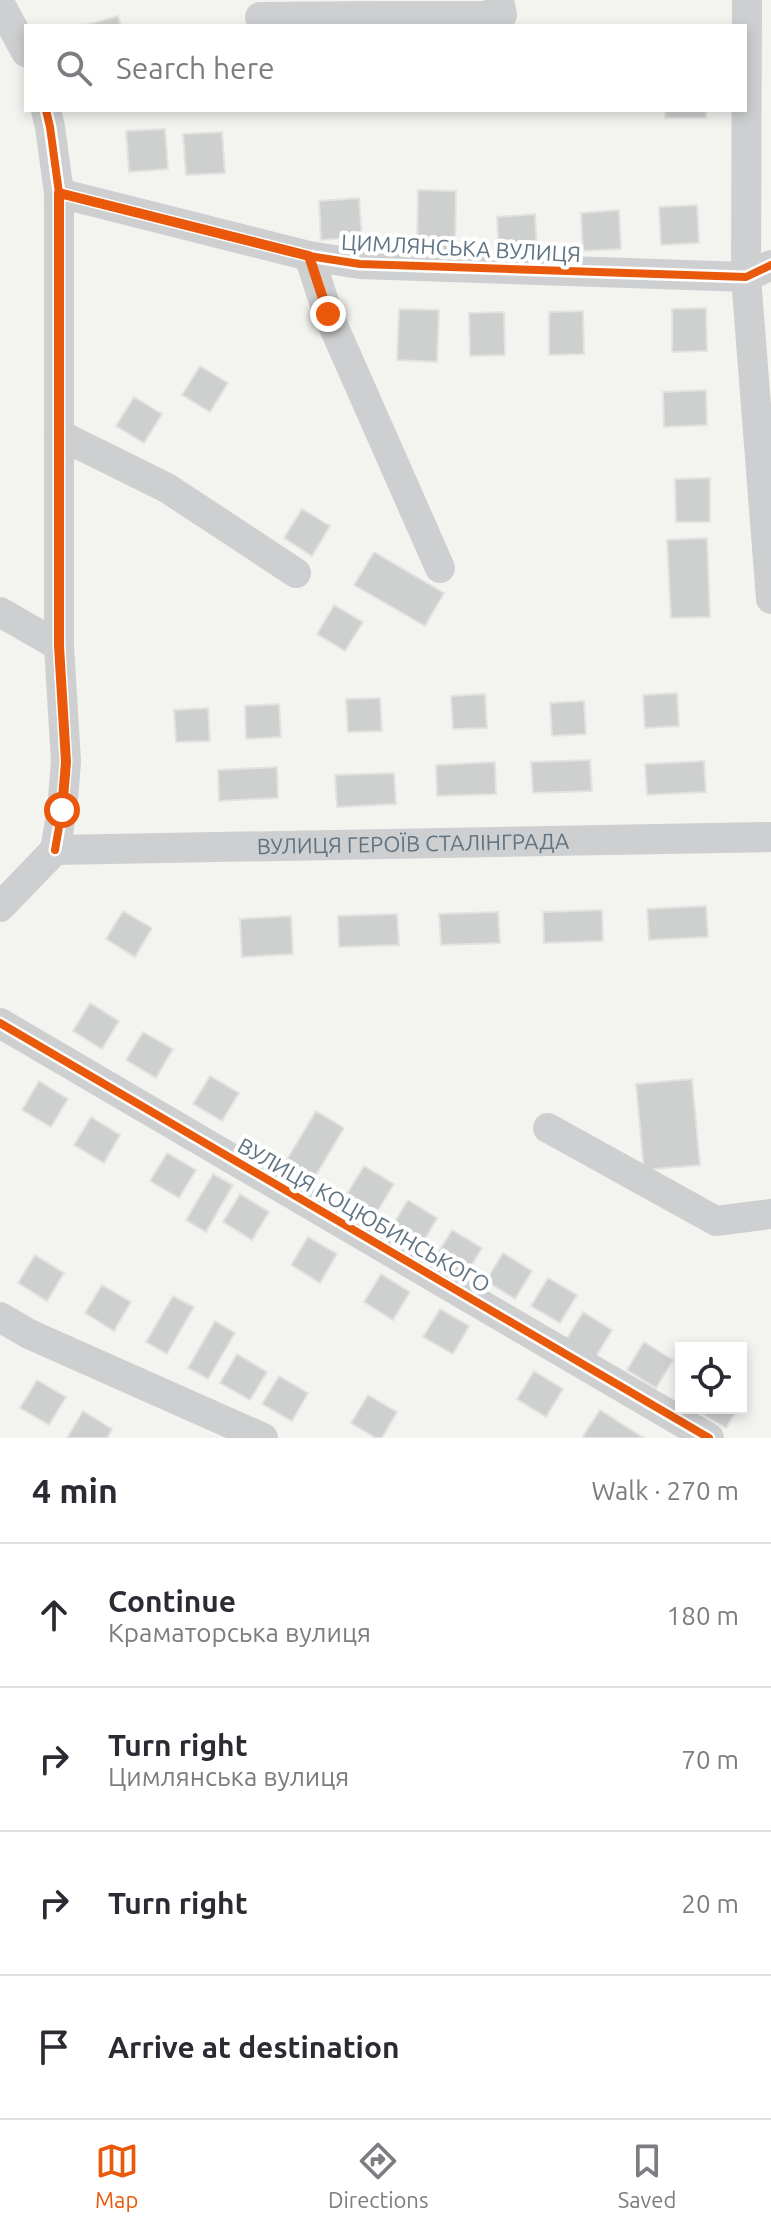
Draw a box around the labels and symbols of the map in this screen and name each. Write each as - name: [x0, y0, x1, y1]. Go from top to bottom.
- street label: ЦИМЛЯНСЬКА ВУЛИЦЯ: [341, 229, 581, 266]
- route end: [310, 296, 346, 332]
- route start: [44, 792, 80, 828]
- street label: ВУЛИЦЯ ГЕРОЇВ СТАЛІНГРАДА: [257, 828, 570, 858]
- street label: ВУЛИЦЯ КОЦЮБИНСЬКОГО: [234, 1132, 495, 1297]

